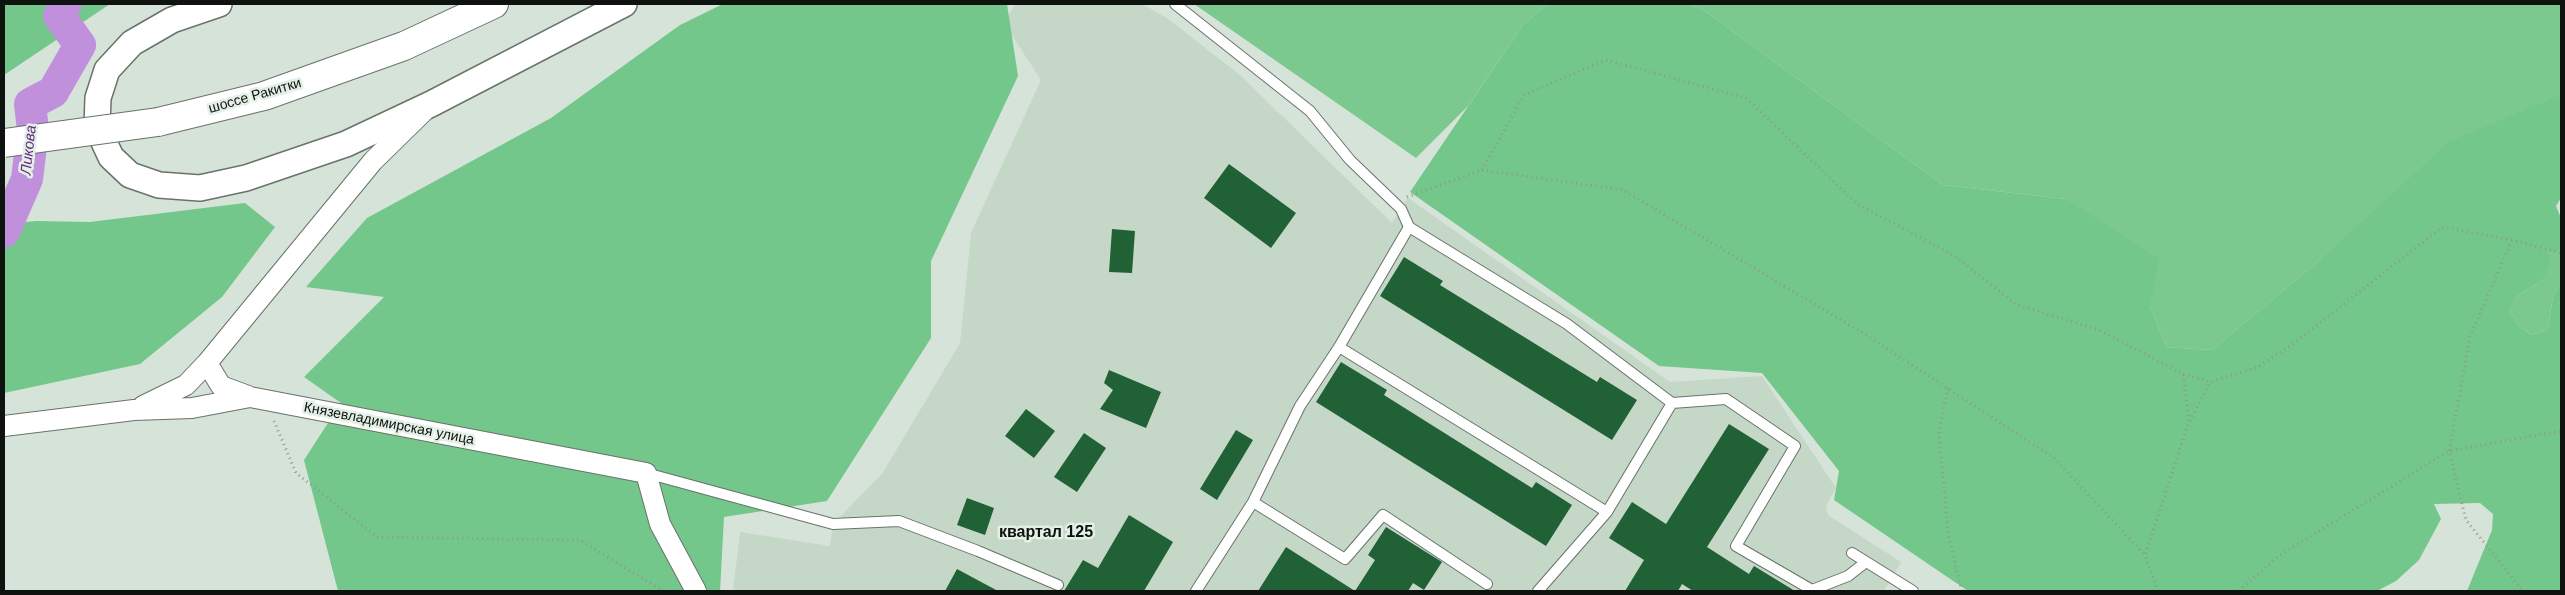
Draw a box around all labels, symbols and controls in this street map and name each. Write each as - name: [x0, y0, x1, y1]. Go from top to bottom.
- street label: шоссе Ракитки: [207, 75, 303, 117]
- water label: Ликова: [17, 124, 41, 176]
- street label: Князевладимирская улица: [302, 399, 476, 449]
- district label: квартал 125: [999, 523, 1093, 543]

